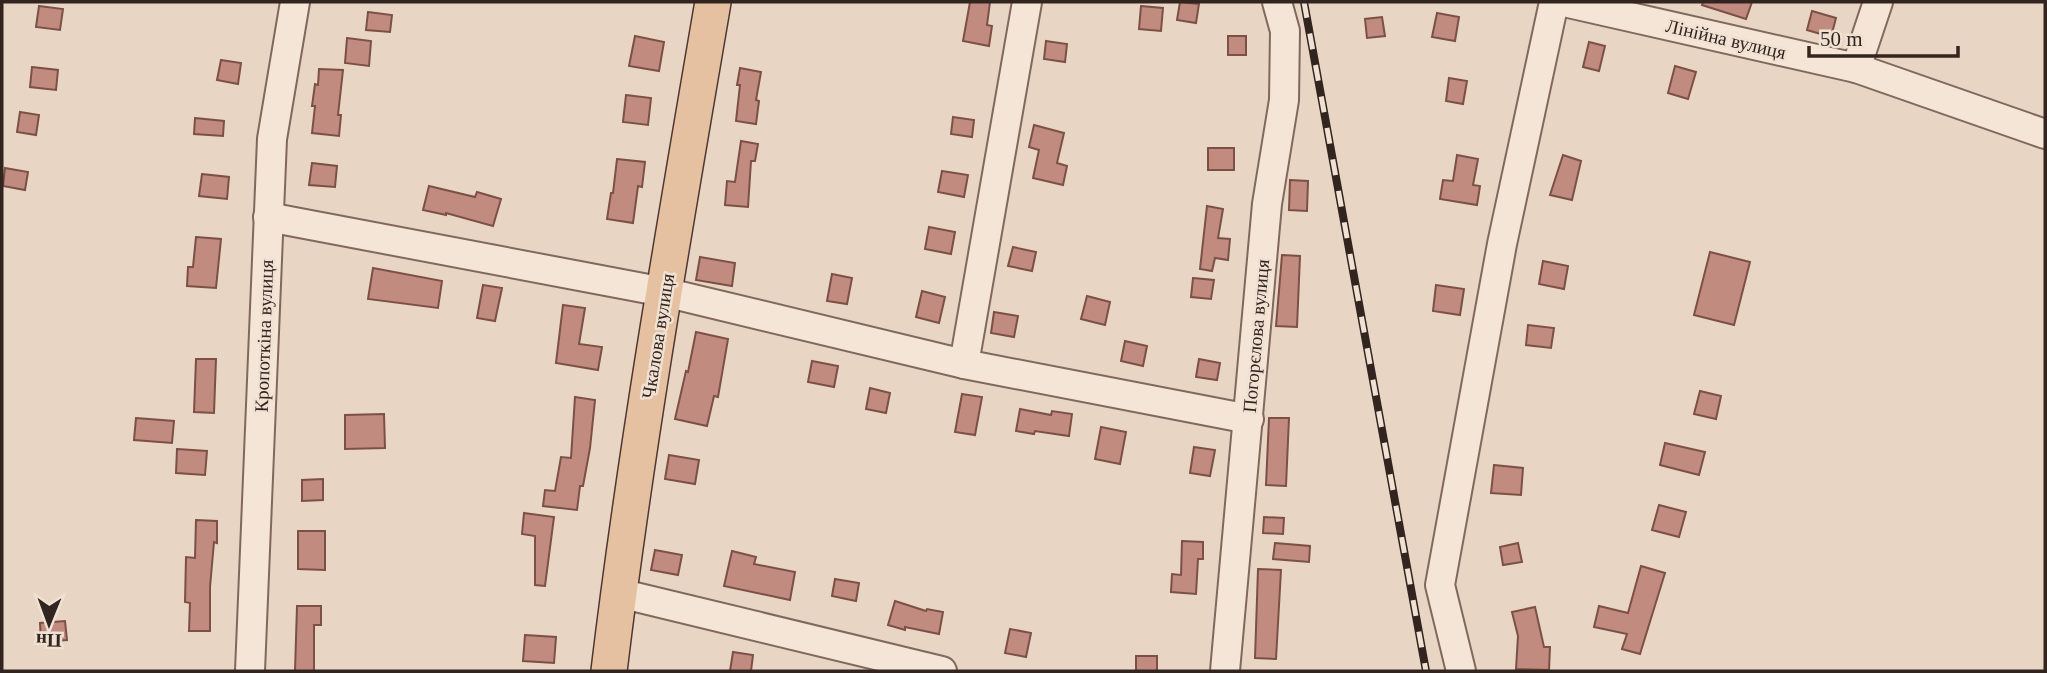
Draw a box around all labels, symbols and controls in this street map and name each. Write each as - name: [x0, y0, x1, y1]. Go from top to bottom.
- scale bar: [1809, 14, 1958, 58]
- street label: Лінійна вулиця: [1664, 15, 1788, 63]
- text: 50 m: [1820, 27, 1863, 51]
- street label: Погорєлова вулиця: [1239, 258, 1273, 414]
- street label: Кропоткіна вулиця: [251, 259, 277, 413]
- street label: Чкалова вулиця: [638, 272, 678, 400]
- north arrow: [14, 589, 84, 659]
- text: Пн: [36, 630, 62, 651]

